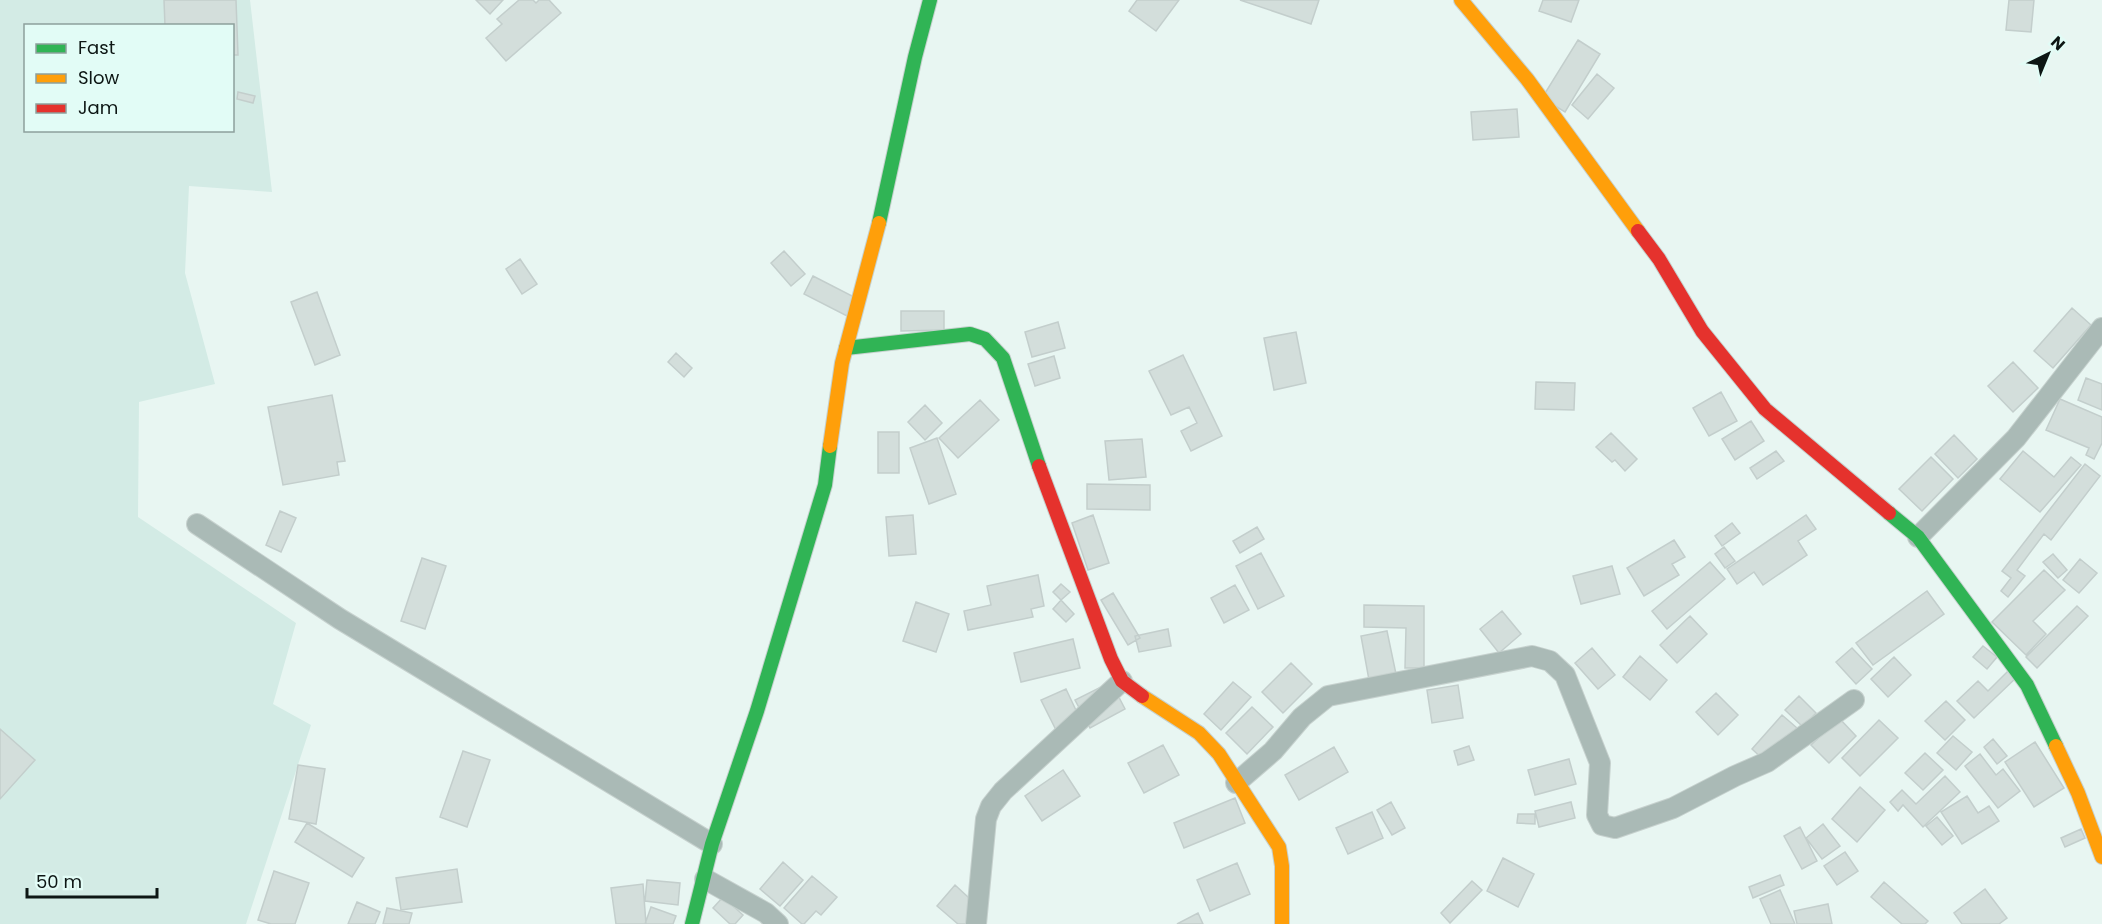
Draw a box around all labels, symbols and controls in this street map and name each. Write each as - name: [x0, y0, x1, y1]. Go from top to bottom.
- legend: [24, 24, 234, 132]
- north arrow: [2018, 24, 2078, 84]
- text: N: [2046, 31, 2070, 56]
- text: Fast: [78, 35, 115, 60]
- text: Slow: [78, 65, 120, 90]
- text: Jam: [78, 95, 118, 120]
- scale bar: [27, 861, 158, 899]
- text: 50 m: [36, 869, 82, 894]

